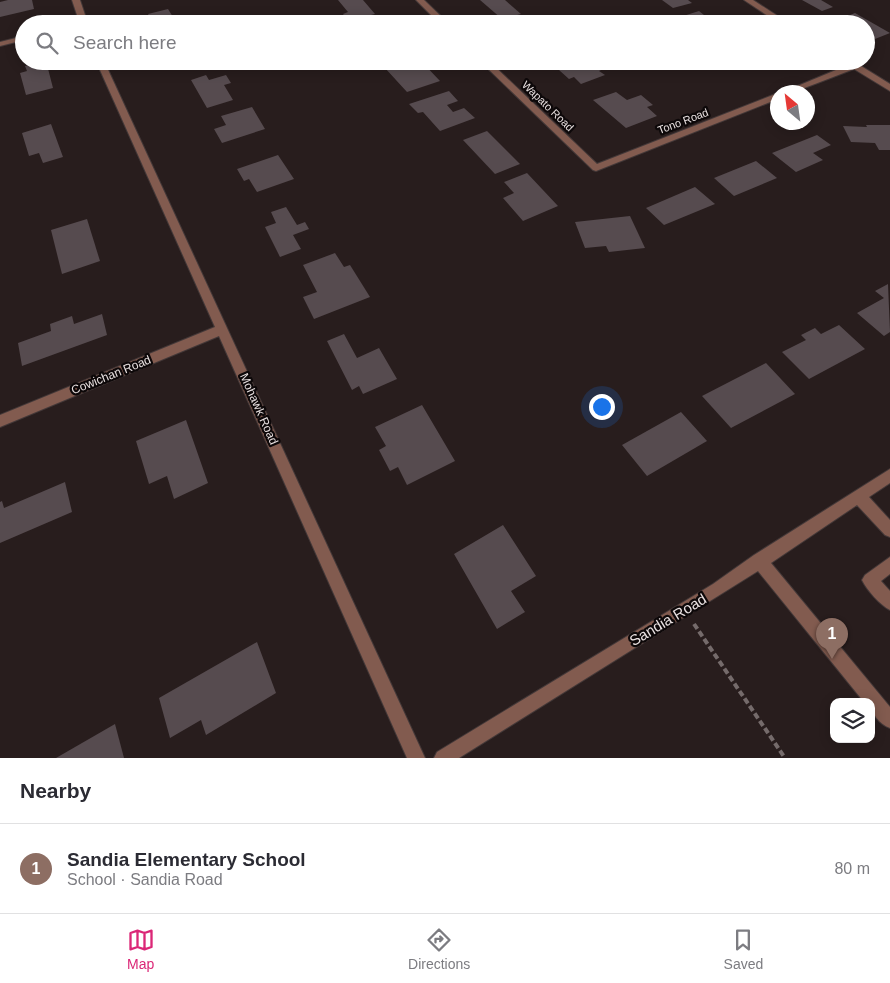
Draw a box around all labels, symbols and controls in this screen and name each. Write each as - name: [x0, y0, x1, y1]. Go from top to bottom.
- search box: [15, 15, 875, 70]
- icon: search: [33, 29, 61, 57]
- text: Search here: [73, 32, 177, 53]
- street label: Wapato Road: [520, 78, 576, 134]
- north arrow: [770, 85, 815, 130]
- street label: Tono Road: [656, 106, 710, 136]
- street label: Cowichan Road: [69, 353, 153, 397]
- street label: Mohawk Road: [237, 371, 281, 447]
- your location: [589, 394, 615, 420]
- street label: Sandia Road: [626, 590, 709, 649]
- pin: 1: [816, 618, 848, 659]
- map controls: [830, 698, 875, 743]
- button: layers: [830, 698, 875, 743]
- text: Nearby: [20, 779, 91, 802]
- text: Sandia Elementary School: [67, 849, 306, 870]
- text: 1: [32, 860, 40, 877]
- text: 80 m: [834, 860, 870, 877]
- text: School · Sandia Road: [67, 871, 223, 888]
- tab: Map: [127, 926, 155, 972]
- tab: Directions: [408, 926, 470, 972]
- tab: Saved: [724, 926, 763, 972]

